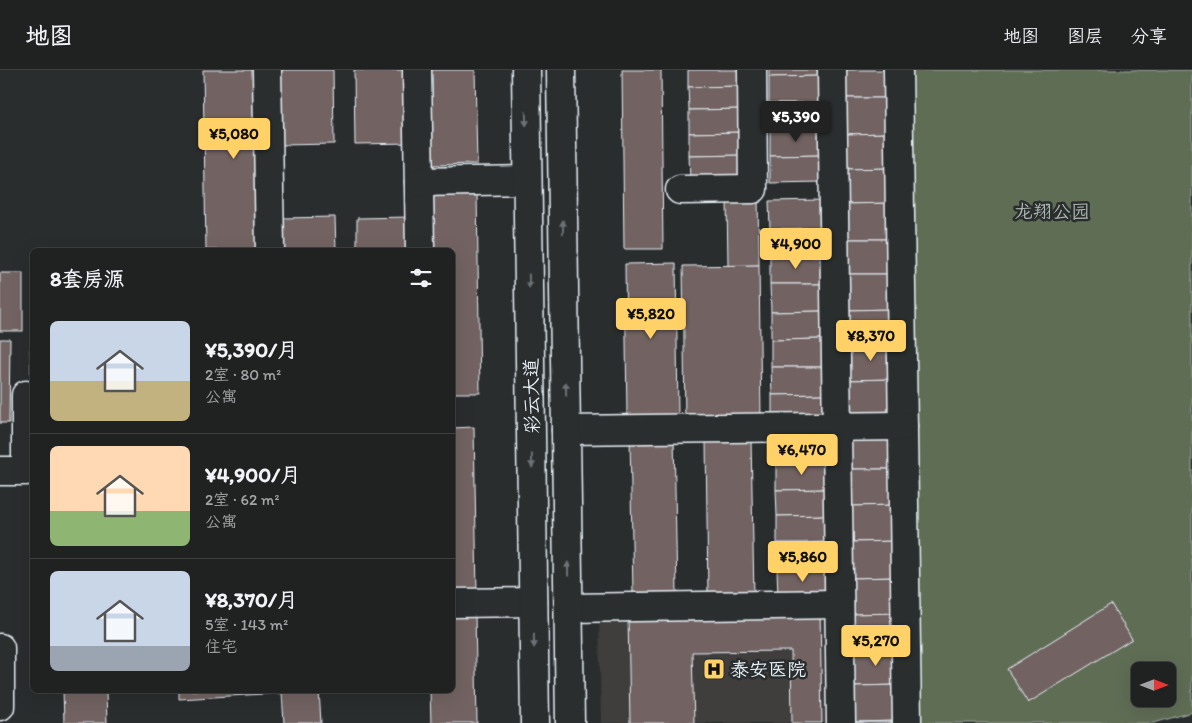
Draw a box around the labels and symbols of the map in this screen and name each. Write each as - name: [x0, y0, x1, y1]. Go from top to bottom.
- pin: ¥5,390: [755, 100, 837, 143]
- one-way arrow: [522, 111, 530, 127]
- pin: ¥5,080: [193, 118, 275, 160]
- park label: 龙翔公园: [1014, 200, 1090, 223]
- one-way arrow: [559, 219, 567, 235]
- pin: ¥4,900: [755, 228, 837, 270]
- one-way arrow: [525, 273, 533, 289]
- pin: ¥5,820: [610, 298, 692, 340]
- pin: ¥8,370: [830, 320, 912, 362]
- street label: 彩云大道: [519, 358, 544, 434]
- one-way arrow: [561, 381, 569, 397]
- pin: ¥6,470: [761, 434, 843, 476]
- one-way arrow: [528, 453, 536, 469]
- pin: ¥5,860: [762, 540, 844, 583]
- one-way arrow: [564, 561, 572, 577]
- pin: ¥5,270: [835, 624, 917, 667]
- one-way arrow: [530, 633, 538, 649]
- hospital icon: 泰安医院: [702, 657, 726, 681]
- place label: 泰安医院: [730, 658, 806, 681]
- north arrow: [1131, 662, 1176, 708]

